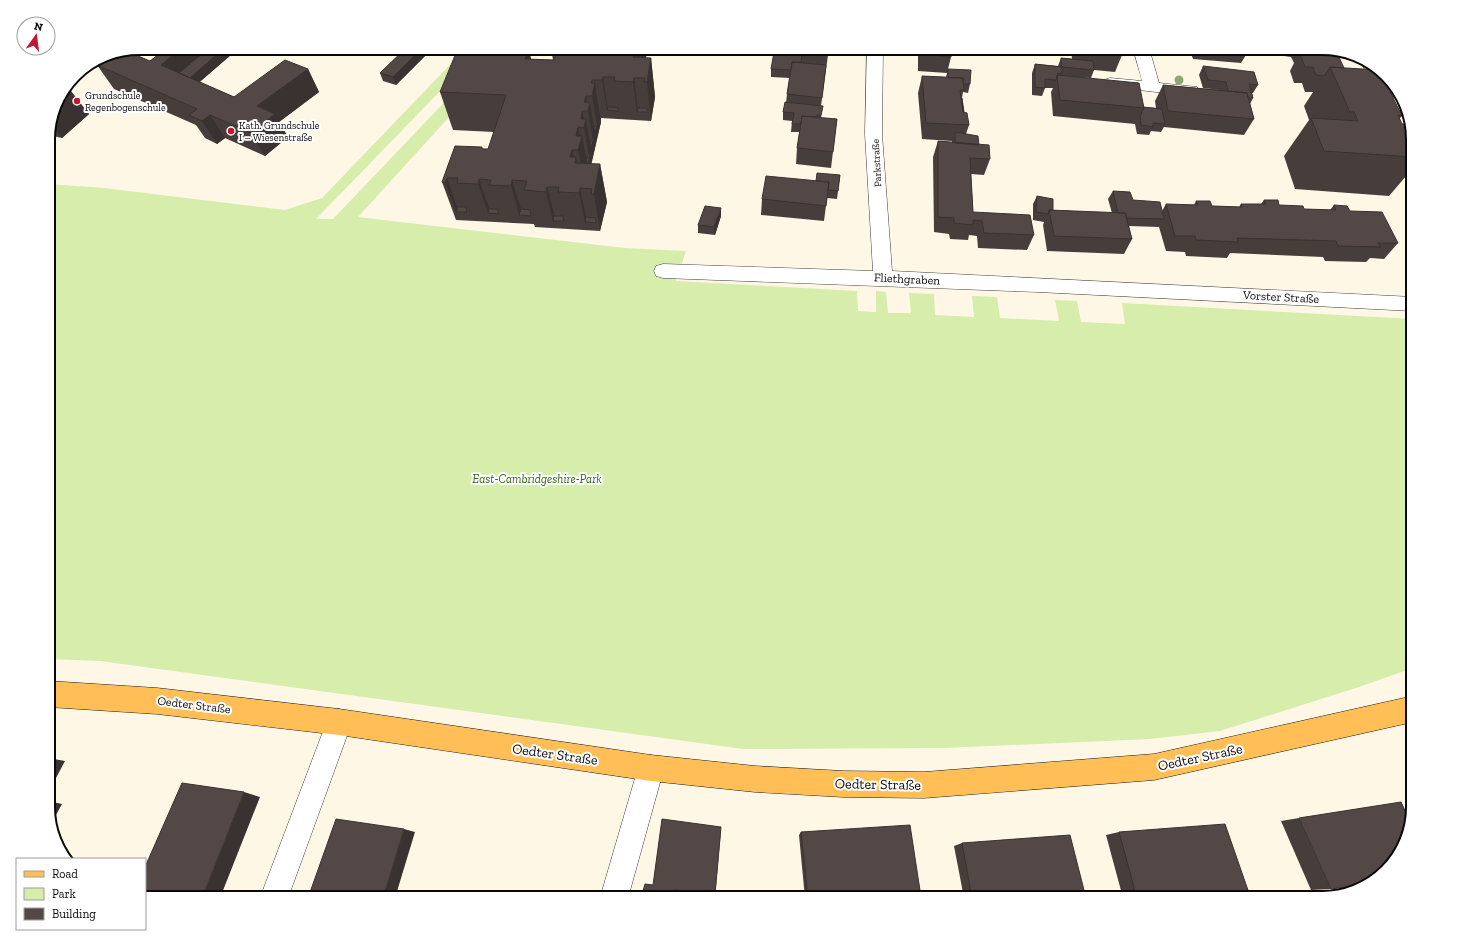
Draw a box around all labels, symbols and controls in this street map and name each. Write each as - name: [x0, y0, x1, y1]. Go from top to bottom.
- north arrow: [16, 16, 56, 56]
- text: N: [33, 19, 45, 34]
- place label: Grundschule Regenbogenschule: [85, 90, 166, 114]
- marker: Grundschule Regenbogenschule: [72, 96, 82, 106]
- place label: Kath. Grundschule I – Wiesenstraße: [239, 120, 320, 144]
- marker: Kath. Grundschule I – Wiesenstraße: [226, 126, 236, 136]
- street label: Parkstraße: [870, 138, 884, 187]
- street label: Fliethgraben: [873, 270, 941, 288]
- street label: Vorster Straße: [1242, 288, 1320, 306]
- park label: East-Cambridgeshire-Park: [472, 472, 602, 486]
- street label: Oedter Straße: [157, 694, 232, 716]
- street label: Oedter Straße: [511, 740, 599, 769]
- street label: Oedter Straße: [1156, 740, 1244, 775]
- street label: Oedter Straße: [835, 775, 922, 794]
- legend: [16, 858, 146, 930]
- text: Road: [52, 867, 78, 881]
- text: Park: [52, 887, 77, 901]
- text: Building: [52, 907, 96, 921]

